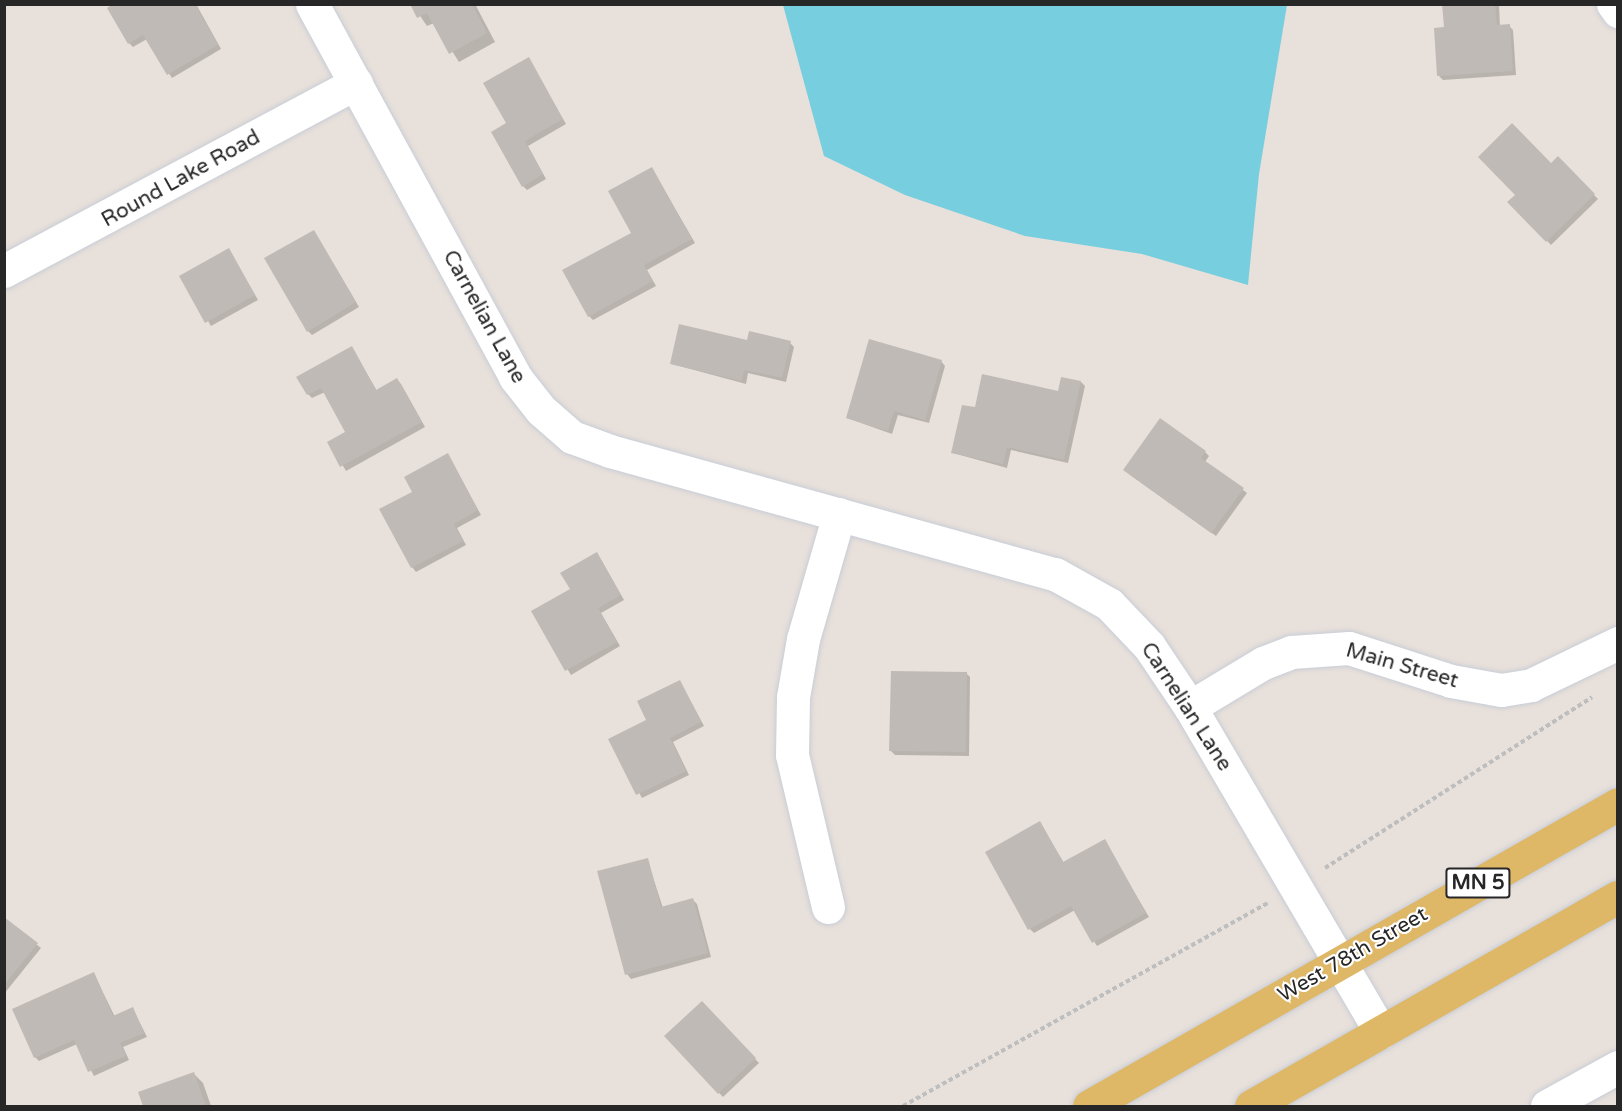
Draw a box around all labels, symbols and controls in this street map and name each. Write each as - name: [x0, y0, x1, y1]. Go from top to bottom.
- street label: Round Lake Road: [97, 125, 265, 233]
- street label: Carnelian Lane: [437, 246, 531, 388]
- street label: Carnelian Lane: [1135, 638, 1237, 776]
- street label: Main Street: [1343, 638, 1461, 694]
- road number: MN 5: [1445, 866, 1511, 900]
- street label: West 78th Street: [1274, 902, 1432, 1008]

